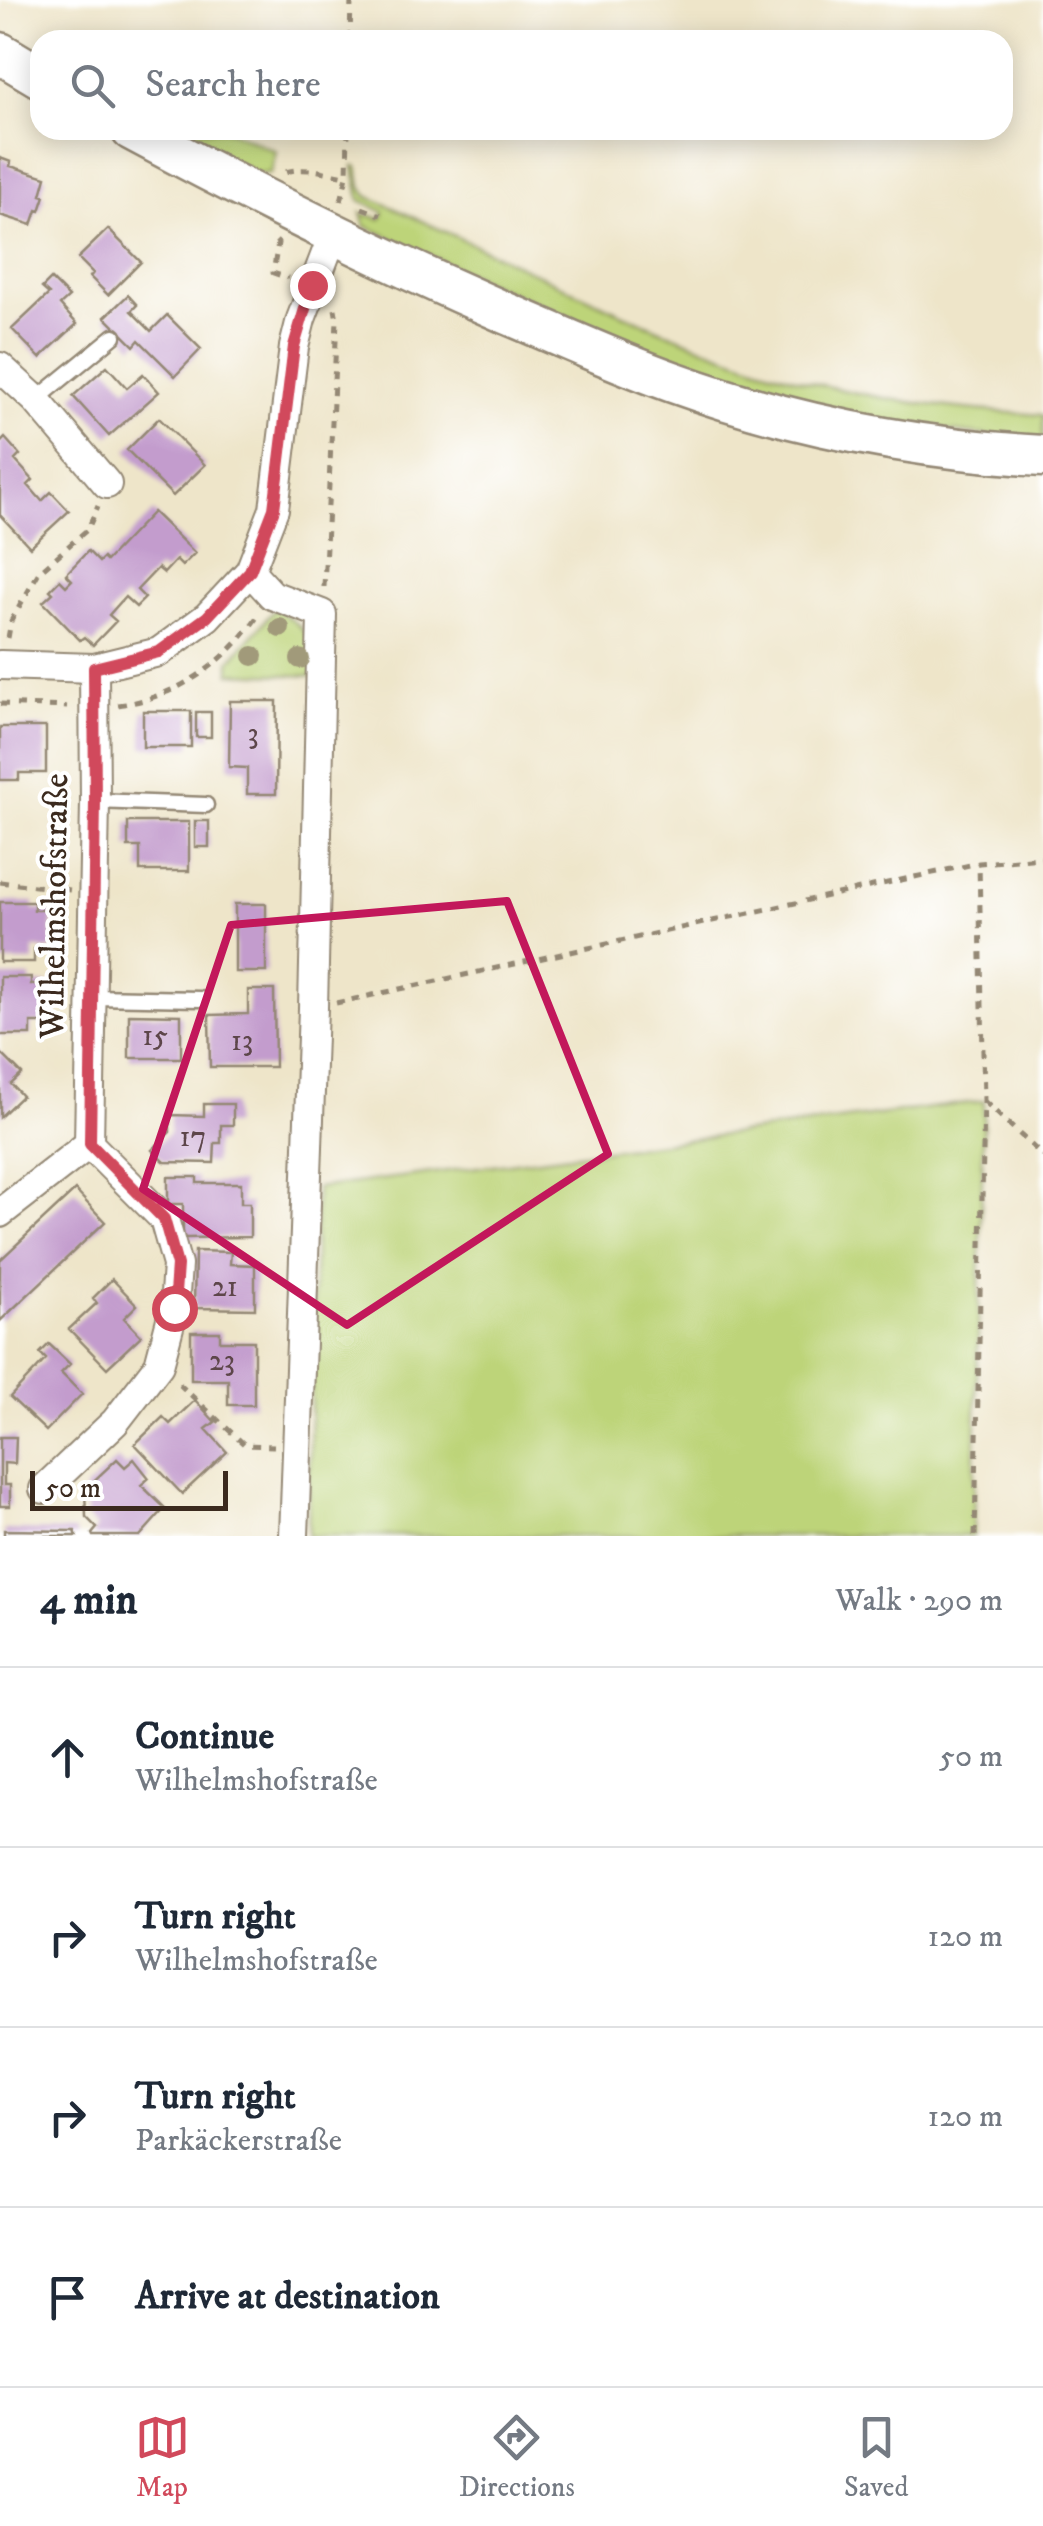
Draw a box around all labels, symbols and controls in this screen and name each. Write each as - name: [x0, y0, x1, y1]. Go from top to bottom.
- search box: [30, 30, 1013, 140]
- icon: search: [65, 58, 120, 113]
- text: Search here: [145, 61, 321, 109]
- route end: [290, 263, 336, 309]
- house number: 3: [247, 716, 259, 753]
- street label: Wilhelmshofstraße: [31, 773, 79, 1040]
- house number: 15: [142, 1018, 168, 1055]
- house number: 13: [231, 1023, 253, 1060]
- house number: 17: [180, 1119, 206, 1156]
- house number: 21: [212, 1269, 238, 1306]
- route start: [152, 1286, 198, 1332]
- house number: 23: [209, 1343, 235, 1380]
- scale bar: [30, 1466, 228, 1510]
- text: 50 m: [45, 1471, 101, 1506]
- text: 4 min: [40, 1575, 138, 1627]
- text: Walk · 290 m: [835, 1581, 1003, 1621]
- text: Continue: [135, 1713, 274, 1761]
- icon: ahead: [40, 1730, 95, 1785]
- text: 50 m: [939, 1737, 1003, 1777]
- text: Wilhelmshofstraße: [135, 1761, 378, 1801]
- text: Turn right: [135, 1893, 296, 1941]
- icon: right: [40, 1910, 95, 1965]
- text: 120 m: [927, 1917, 1003, 1957]
- text: Wilhelmshofstraße: [135, 1941, 378, 1981]
- text: Turn right: [135, 2073, 296, 2121]
- icon: right: [40, 2090, 95, 2145]
- text: 120 m: [927, 2097, 1003, 2137]
- text: Parkäckerstraße: [135, 2121, 342, 2161]
- icon: arrive: [40, 2270, 95, 2325]
- text: Arrive at destination: [135, 2273, 440, 2321]
- tab: Map: [135, 2410, 190, 2505]
- tab: Directions: [459, 2410, 575, 2505]
- tab: Saved: [844, 2410, 908, 2505]

